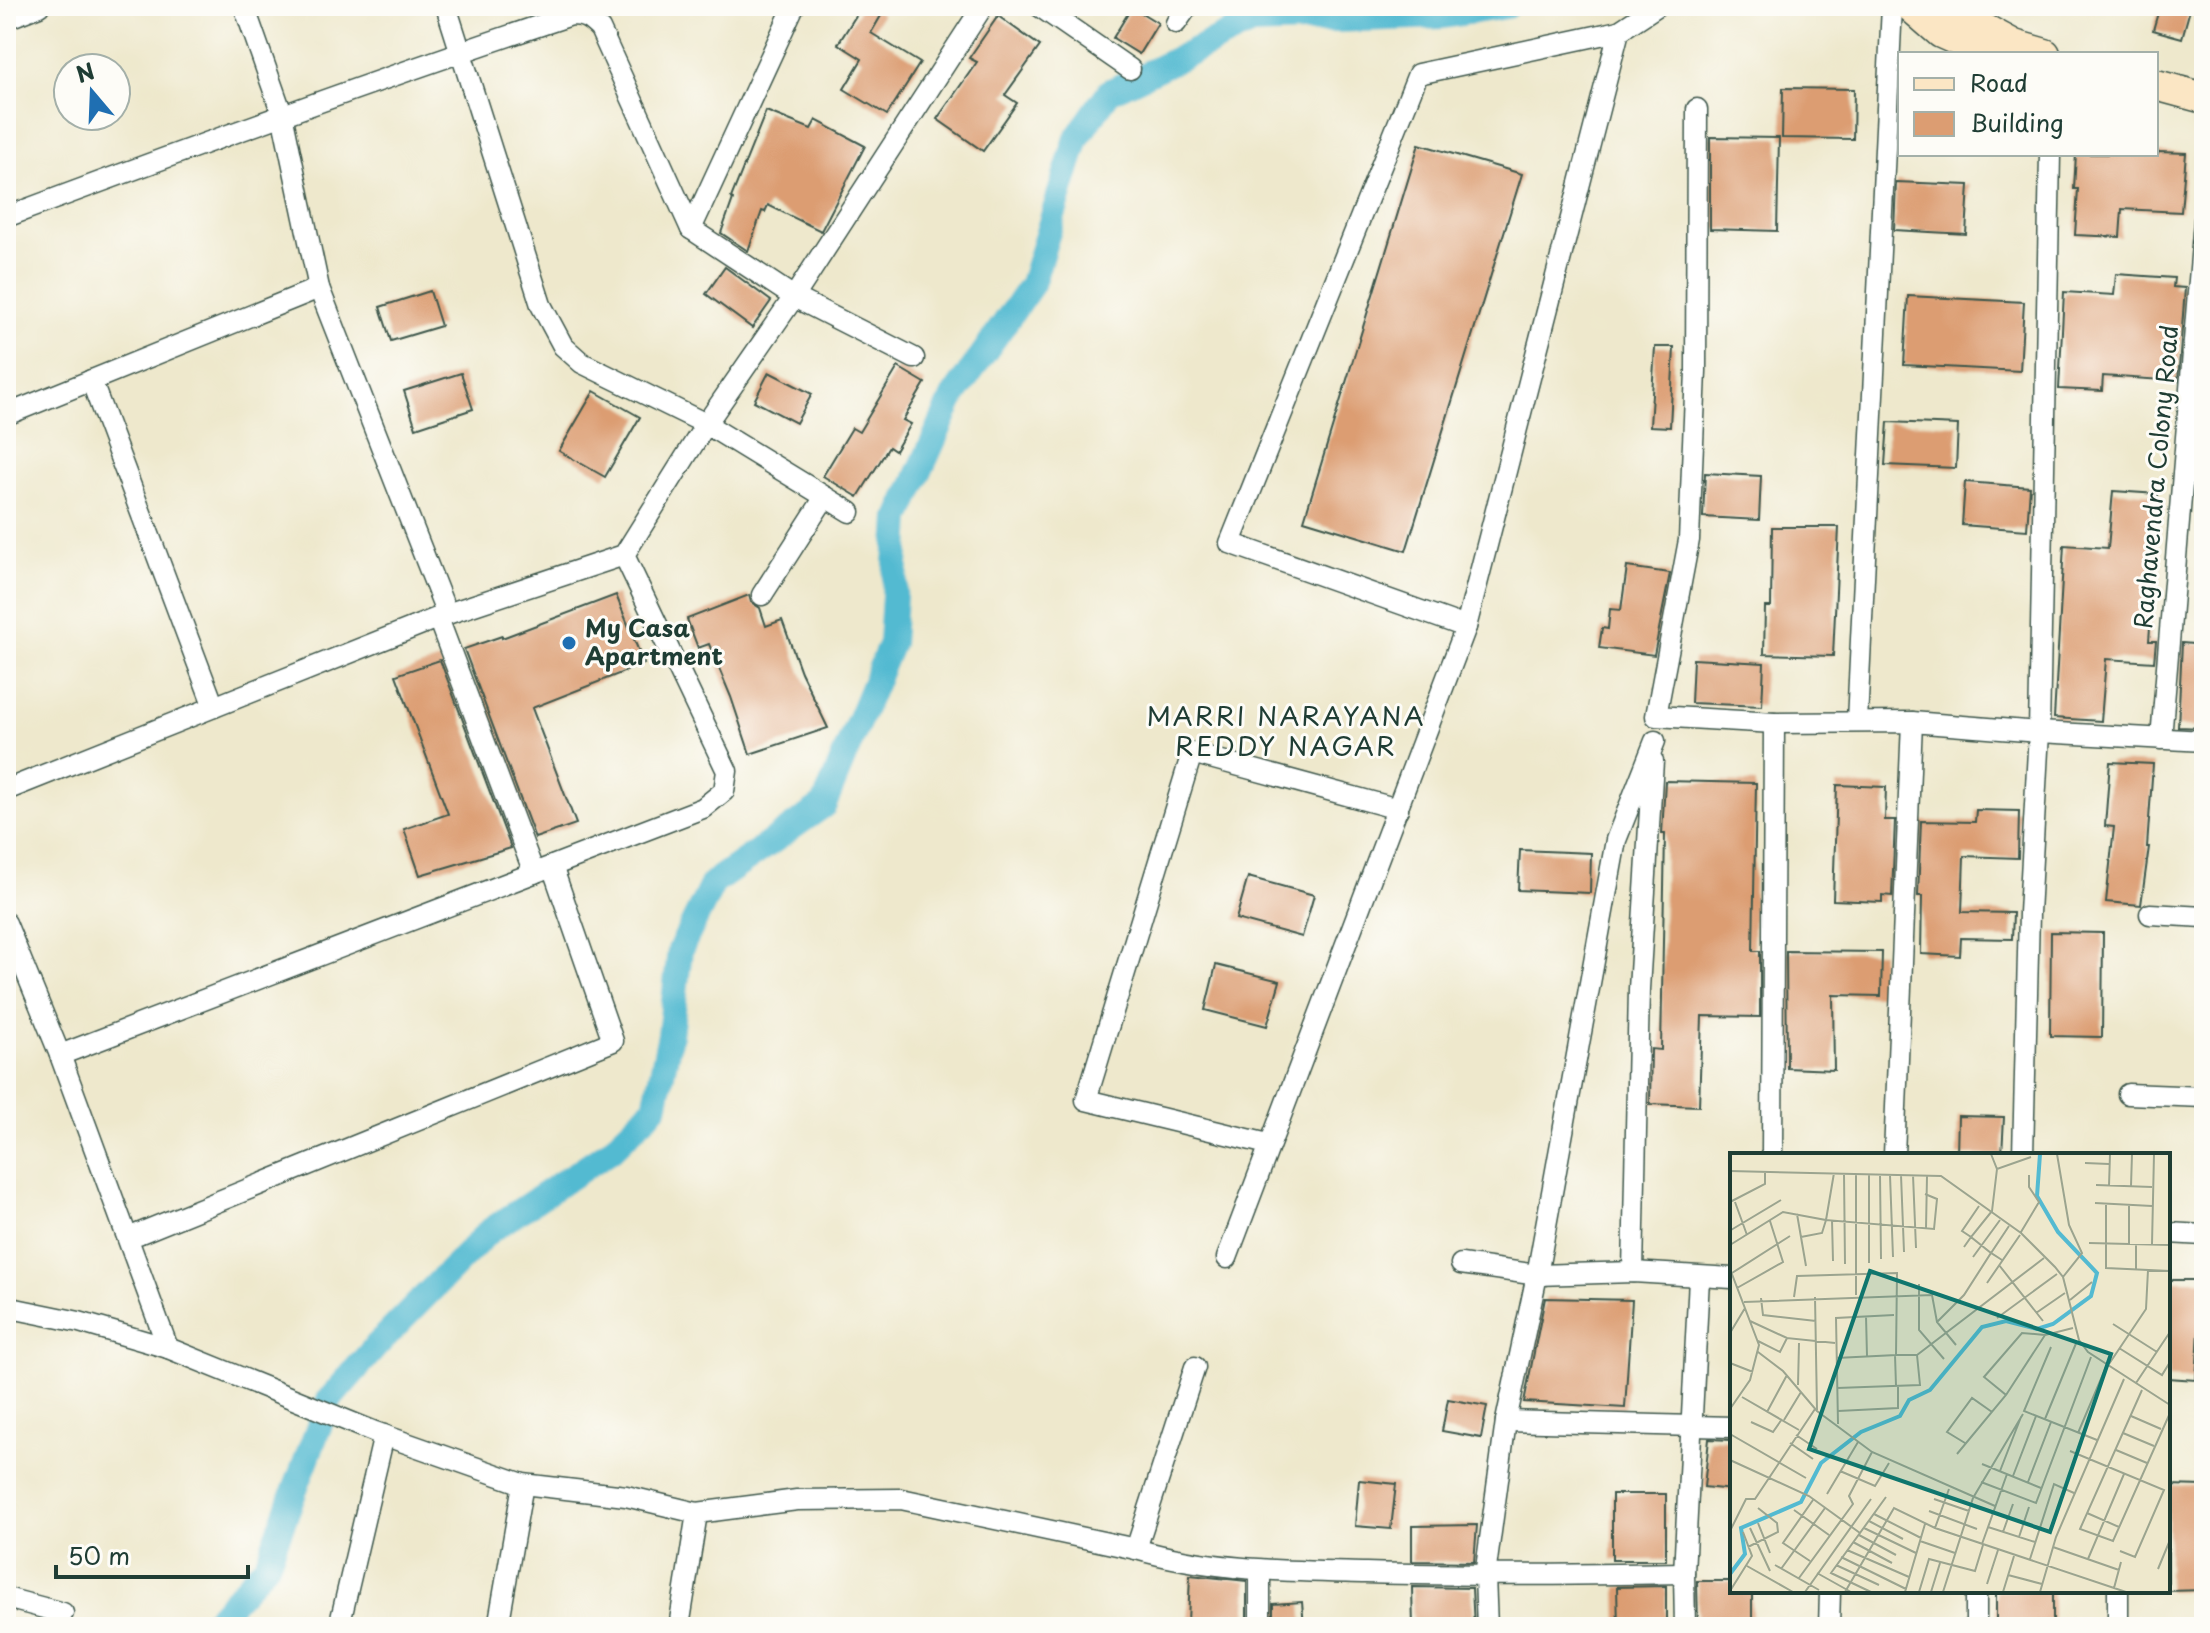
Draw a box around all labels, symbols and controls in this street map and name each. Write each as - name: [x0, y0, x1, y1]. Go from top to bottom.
- north arrow: [52, 52, 132, 132]
- legend: [1898, 52, 2158, 156]
- text: N: [71, 53, 99, 90]
- text: Road: [1970, 64, 2028, 100]
- text: Building: [1970, 104, 2064, 140]
- street label: Raghavendra Colony Road: [2124, 323, 2186, 630]
- place label: My Casa Apartment: [585, 609, 723, 673]
- marker: My Casa Apartment: [560, 634, 578, 652]
- district label: MARRI NARAYANA REDDY NAGAR: [1146, 696, 1426, 765]
- inset map: [1730, 1153, 2170, 1593]
- scale bar: [56, 1529, 248, 1579]
- text: 50 m: [68, 1537, 130, 1573]

